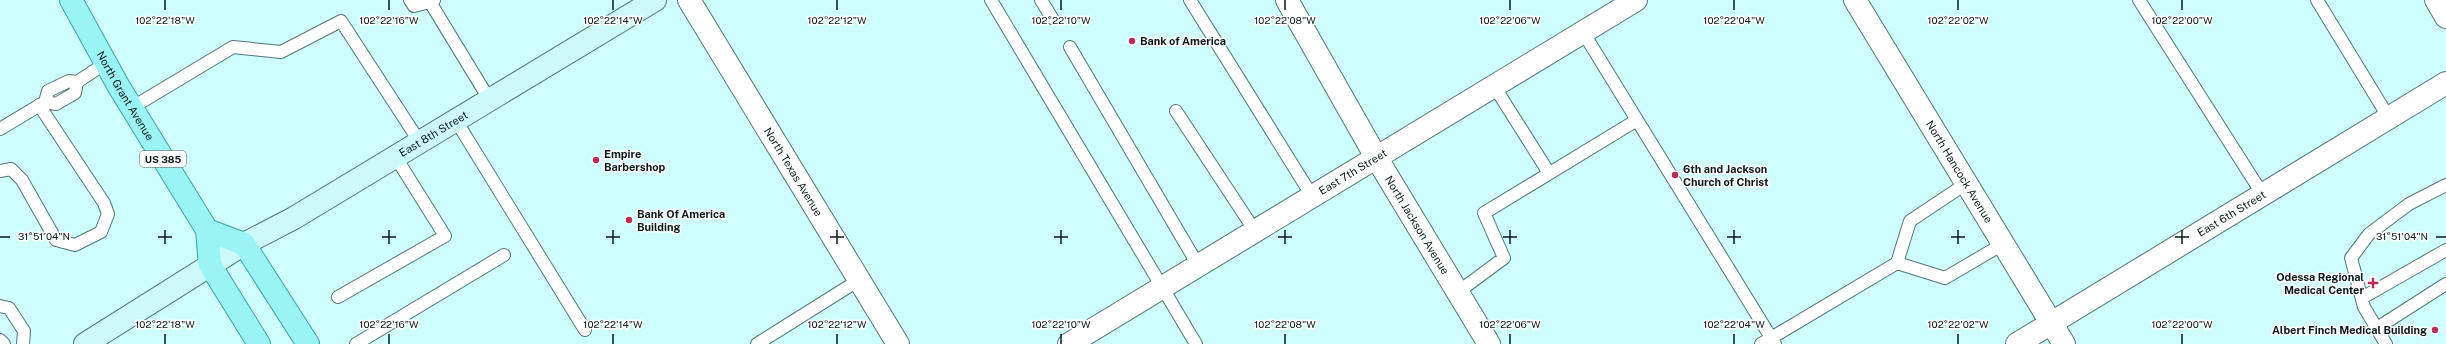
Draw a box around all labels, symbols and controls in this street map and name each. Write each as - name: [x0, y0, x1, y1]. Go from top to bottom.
- text: 102°22'18"W: [135, 14, 195, 26]
- text: 102°22'16"W: [359, 14, 419, 26]
- text: 102°22'14"W: [583, 14, 643, 26]
- text: 102°22'12"W: [807, 14, 867, 26]
- text: 102°22'10"W: [1031, 14, 1091, 26]
- text: 102°22'08"W: [1254, 14, 1316, 26]
- text: 102°22'06"W: [1479, 14, 1541, 26]
- text: 102°22'04"W: [1703, 14, 1765, 26]
- text: 102°22'02"W: [1927, 14, 1989, 26]
- text: 102°22'00"W: [2151, 14, 2213, 26]
- place label: Bank of America: [1140, 35, 1226, 47]
- marker: Bank of America: [1127, 36, 1137, 46]
- street label: North Grant Avenue: [94, 49, 156, 142]
- street label: East 8th Street: [397, 109, 470, 159]
- street label: North Hancock Avenue: [1924, 118, 1995, 225]
- street label: North Texas Avenue: [762, 125, 825, 218]
- street label: East 7th Street: [1317, 147, 1389, 197]
- place label: Empire Barbershop: [604, 148, 665, 173]
- road number: US 385: [140, 151, 186, 167]
- marker: Empire Barbershop: [591, 155, 601, 165]
- place label: 6th and Jackson Church of Christ: [1683, 163, 1769, 188]
- marker: 6th and Jackson Church of Christ: [1670, 170, 1680, 180]
- street label: North Jackson Avenue: [1383, 174, 1451, 276]
- street label: East 6th Street: [2195, 188, 2268, 239]
- place label: Bank Of America Building: [637, 208, 725, 233]
- marker: Bank Of America Building: [624, 215, 634, 225]
- text: 31°51'04"N: [18, 230, 70, 242]
- text: 31°51'04"N: [2376, 230, 2428, 242]
- place label: Odessa Regional Medical Center: [2276, 271, 2364, 296]
- marker: Odessa Regional Medical Center: [2367, 277, 2379, 289]
- text: 102°22'18"W: [135, 318, 195, 330]
- text: 102°22'16"W: [359, 318, 419, 330]
- text: 102°22'14"W: [583, 318, 643, 330]
- text: 102°22'12"W: [807, 318, 867, 330]
- text: 102°22'10"W: [1031, 318, 1091, 330]
- text: 102°22'08"W: [1254, 318, 1316, 330]
- text: 102°22'06"W: [1479, 318, 1541, 330]
- text: 102°22'04"W: [1703, 318, 1765, 330]
- text: 102°22'02"W: [1927, 318, 1989, 330]
- text: 102°22'00"W: [2151, 318, 2213, 330]
- place label: Albert Finch Medical Building: [2272, 324, 2427, 336]
- marker: Albert Finch Medical Building: [2430, 325, 2440, 335]

